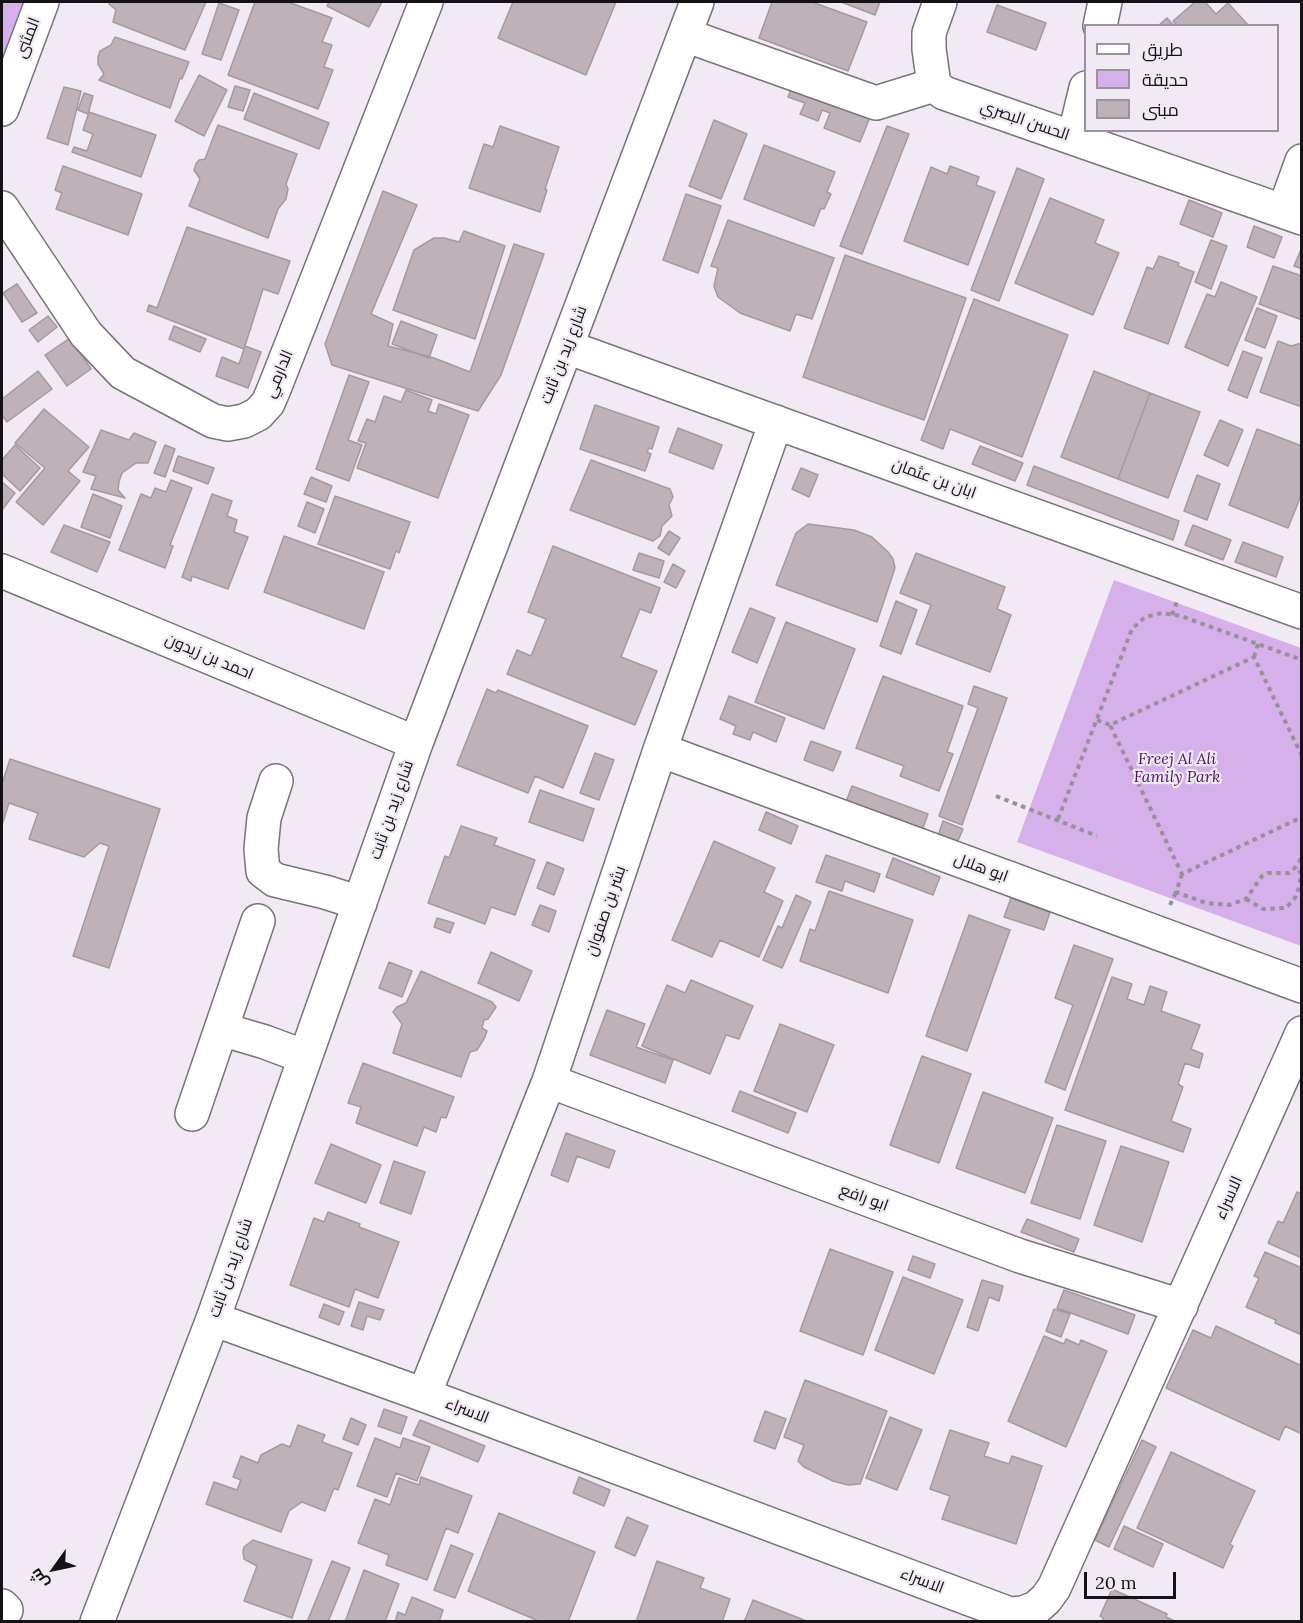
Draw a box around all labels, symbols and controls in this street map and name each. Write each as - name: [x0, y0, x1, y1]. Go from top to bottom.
- street label: المثنى: [12, 15, 44, 61]
- legend: [1084, 24, 1279, 132]
- text: طريق: [1142, 38, 1183, 61]
- text: حديقة: [1142, 68, 1188, 91]
- street label: الحسن البصري: [978, 97, 1072, 145]
- text: مبنى: [1142, 98, 1179, 121]
- street label: شارع زيد بن ثابت: [536, 303, 592, 407]
- street label: الدارمي: [260, 347, 298, 401]
- street label: ابان بن عثمان: [889, 455, 979, 503]
- street label: احمد بن زيدون: [162, 630, 256, 684]
- park label: Freej Al Ali Family Park: [1134, 749, 1220, 787]
- street label: شارع زيد بن ثابت: [366, 758, 418, 862]
- street label: ابو هلال: [951, 849, 1011, 887]
- street label: بشر بن صفوان: [582, 863, 630, 959]
- street label: الاسراء: [1211, 1173, 1247, 1223]
- street label: ابو رافع: [837, 1180, 891, 1216]
- street label: شارع زيد بن ثابت: [205, 1216, 257, 1320]
- street label: الاسراء: [442, 1394, 492, 1428]
- north arrow: [24, 1539, 84, 1599]
- scale bar: [1087, 1560, 1178, 1598]
- street label: الاسراء: [897, 1564, 947, 1598]
- text: ش: [25, 1565, 53, 1593]
- text: 20 m: [1095, 1571, 1137, 1594]

